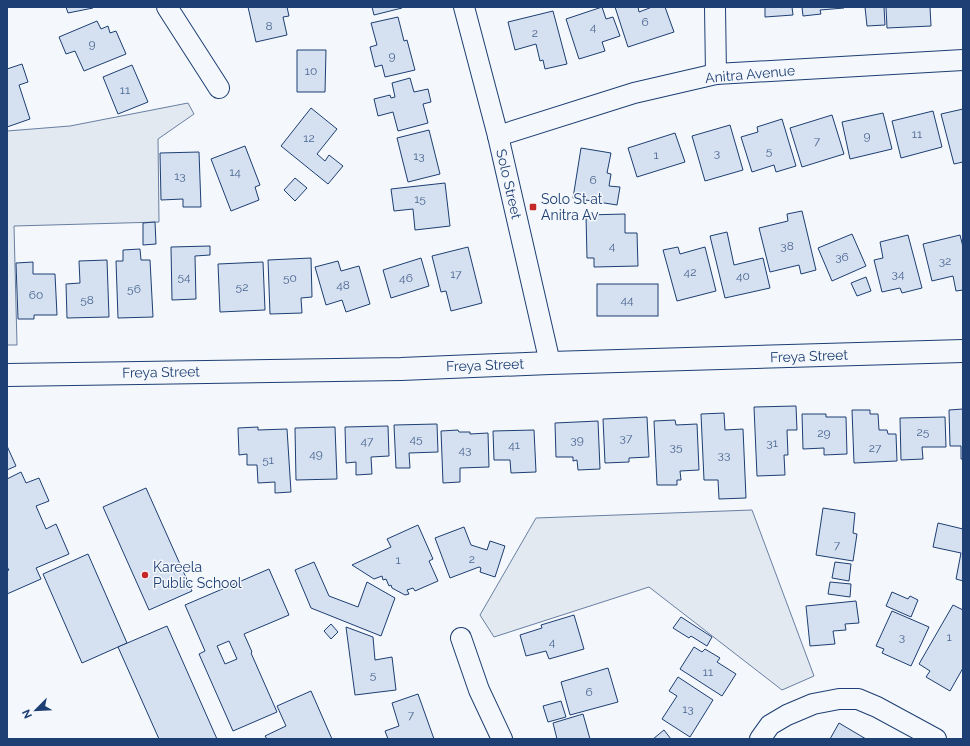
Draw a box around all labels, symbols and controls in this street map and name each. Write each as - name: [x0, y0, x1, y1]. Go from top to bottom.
- house number: 6: [641, 15, 649, 29]
- house number: 8: [265, 19, 273, 33]
- house number: 4: [590, 20, 597, 34]
- house number: 2: [532, 26, 538, 40]
- house number: 9: [88, 37, 96, 51]
- house number: 9: [388, 49, 396, 63]
- street label: Anitra Avenue: [704, 62, 796, 86]
- house number: 10: [305, 64, 317, 78]
- house number: 11: [120, 83, 130, 97]
- house number: 11: [912, 127, 922, 141]
- house number: 9: [863, 129, 871, 143]
- house number: 12: [303, 131, 315, 145]
- house number: 7: [814, 134, 821, 148]
- house number: 5: [766, 144, 773, 158]
- house number: 3: [714, 146, 720, 160]
- street label: Solo Street: [493, 147, 525, 221]
- house number: 1: [653, 148, 659, 162]
- house number: 13: [413, 149, 425, 163]
- house number: 14: [229, 165, 241, 179]
- house number: 13: [174, 169, 186, 183]
- house number: 6: [589, 173, 597, 187]
- place label: Solo St at Anitra Av: [541, 191, 603, 223]
- house number: 15: [414, 192, 426, 206]
- marker: Solo St at Anitra Av: [528, 202, 538, 212]
- house number: 4: [609, 239, 616, 253]
- house number: 38: [780, 239, 794, 253]
- house number: 36: [835, 250, 849, 264]
- house number: 32: [939, 254, 951, 268]
- house number: 42: [684, 265, 696, 279]
- house number: 17: [450, 267, 462, 281]
- house number: 34: [892, 267, 905, 281]
- house number: 40: [736, 269, 750, 283]
- house number: 54: [177, 270, 191, 284]
- house number: 50: [283, 271, 297, 285]
- house number: 46: [399, 271, 413, 285]
- house number: 48: [336, 278, 350, 292]
- house number: 52: [236, 280, 248, 294]
- house number: 56: [127, 282, 141, 296]
- house number: 60: [29, 288, 43, 302]
- house number: 58: [80, 293, 94, 307]
- house number: 44: [620, 293, 634, 307]
- street label: Freya Street: [770, 347, 848, 365]
- street label: Freya Street: [446, 356, 524, 374]
- street label: Freya Street: [122, 363, 200, 381]
- house number: 25: [917, 425, 930, 439]
- house number: 29: [817, 426, 831, 440]
- house number: 37: [620, 431, 633, 445]
- house number: 45: [409, 432, 423, 446]
- house number: 39: [570, 433, 584, 447]
- house number: 47: [361, 434, 374, 448]
- house number: 31: [766, 436, 778, 450]
- house number: 41: [508, 438, 520, 452]
- house number: 35: [670, 440, 683, 454]
- house number: 27: [869, 441, 882, 455]
- house number: 43: [459, 443, 471, 457]
- house number: 49: [309, 447, 323, 461]
- house number: 33: [718, 448, 730, 462]
- house number: 51: [262, 453, 274, 467]
- house number: 7: [834, 538, 841, 552]
- house number: 2: [469, 552, 475, 566]
- house number: 1: [395, 553, 401, 567]
- place label: Kareela Public School: [153, 559, 242, 591]
- marker: Kareela Public School: [140, 570, 150, 580]
- house number: 3: [899, 630, 905, 644]
- house number: 1: [946, 630, 952, 644]
- house number: 4: [549, 635, 556, 649]
- house number: 11: [703, 665, 713, 679]
- house number: 5: [370, 668, 377, 682]
- house number: 6: [585, 685, 593, 699]
- north arrow: [16, 690, 56, 730]
- house number: 13: [682, 702, 694, 716]
- text: N: [20, 707, 35, 720]
- house number: 7: [408, 708, 415, 722]

